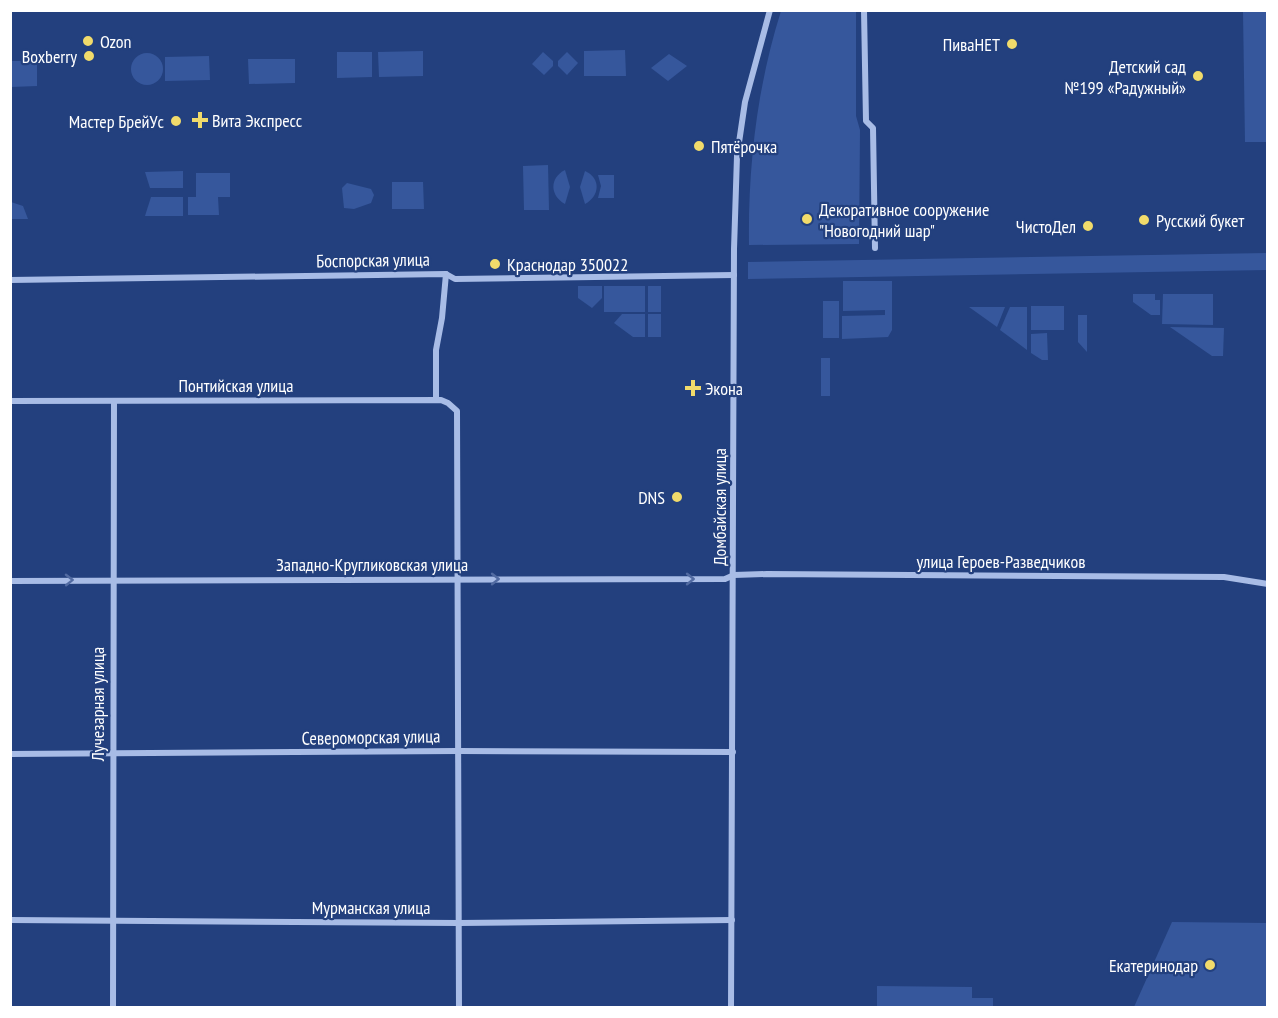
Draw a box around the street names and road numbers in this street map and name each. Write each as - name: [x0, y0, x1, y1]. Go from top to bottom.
- street label: Боспорская улица: [316, 248, 430, 272]
- street label: Понтийская улица: [179, 374, 293, 397]
- street label: Домбайская улица: [708, 448, 731, 566]
- street label: улица Героев-Разведчиков: [917, 550, 1085, 573]
- street label: Западно-Кругликовская улица: [276, 553, 468, 576]
- street label: Лучезарная улица: [86, 647, 109, 762]
- street label: Североморская улица: [301, 724, 441, 750]
- street label: Мурманская улица: [312, 896, 430, 919]

